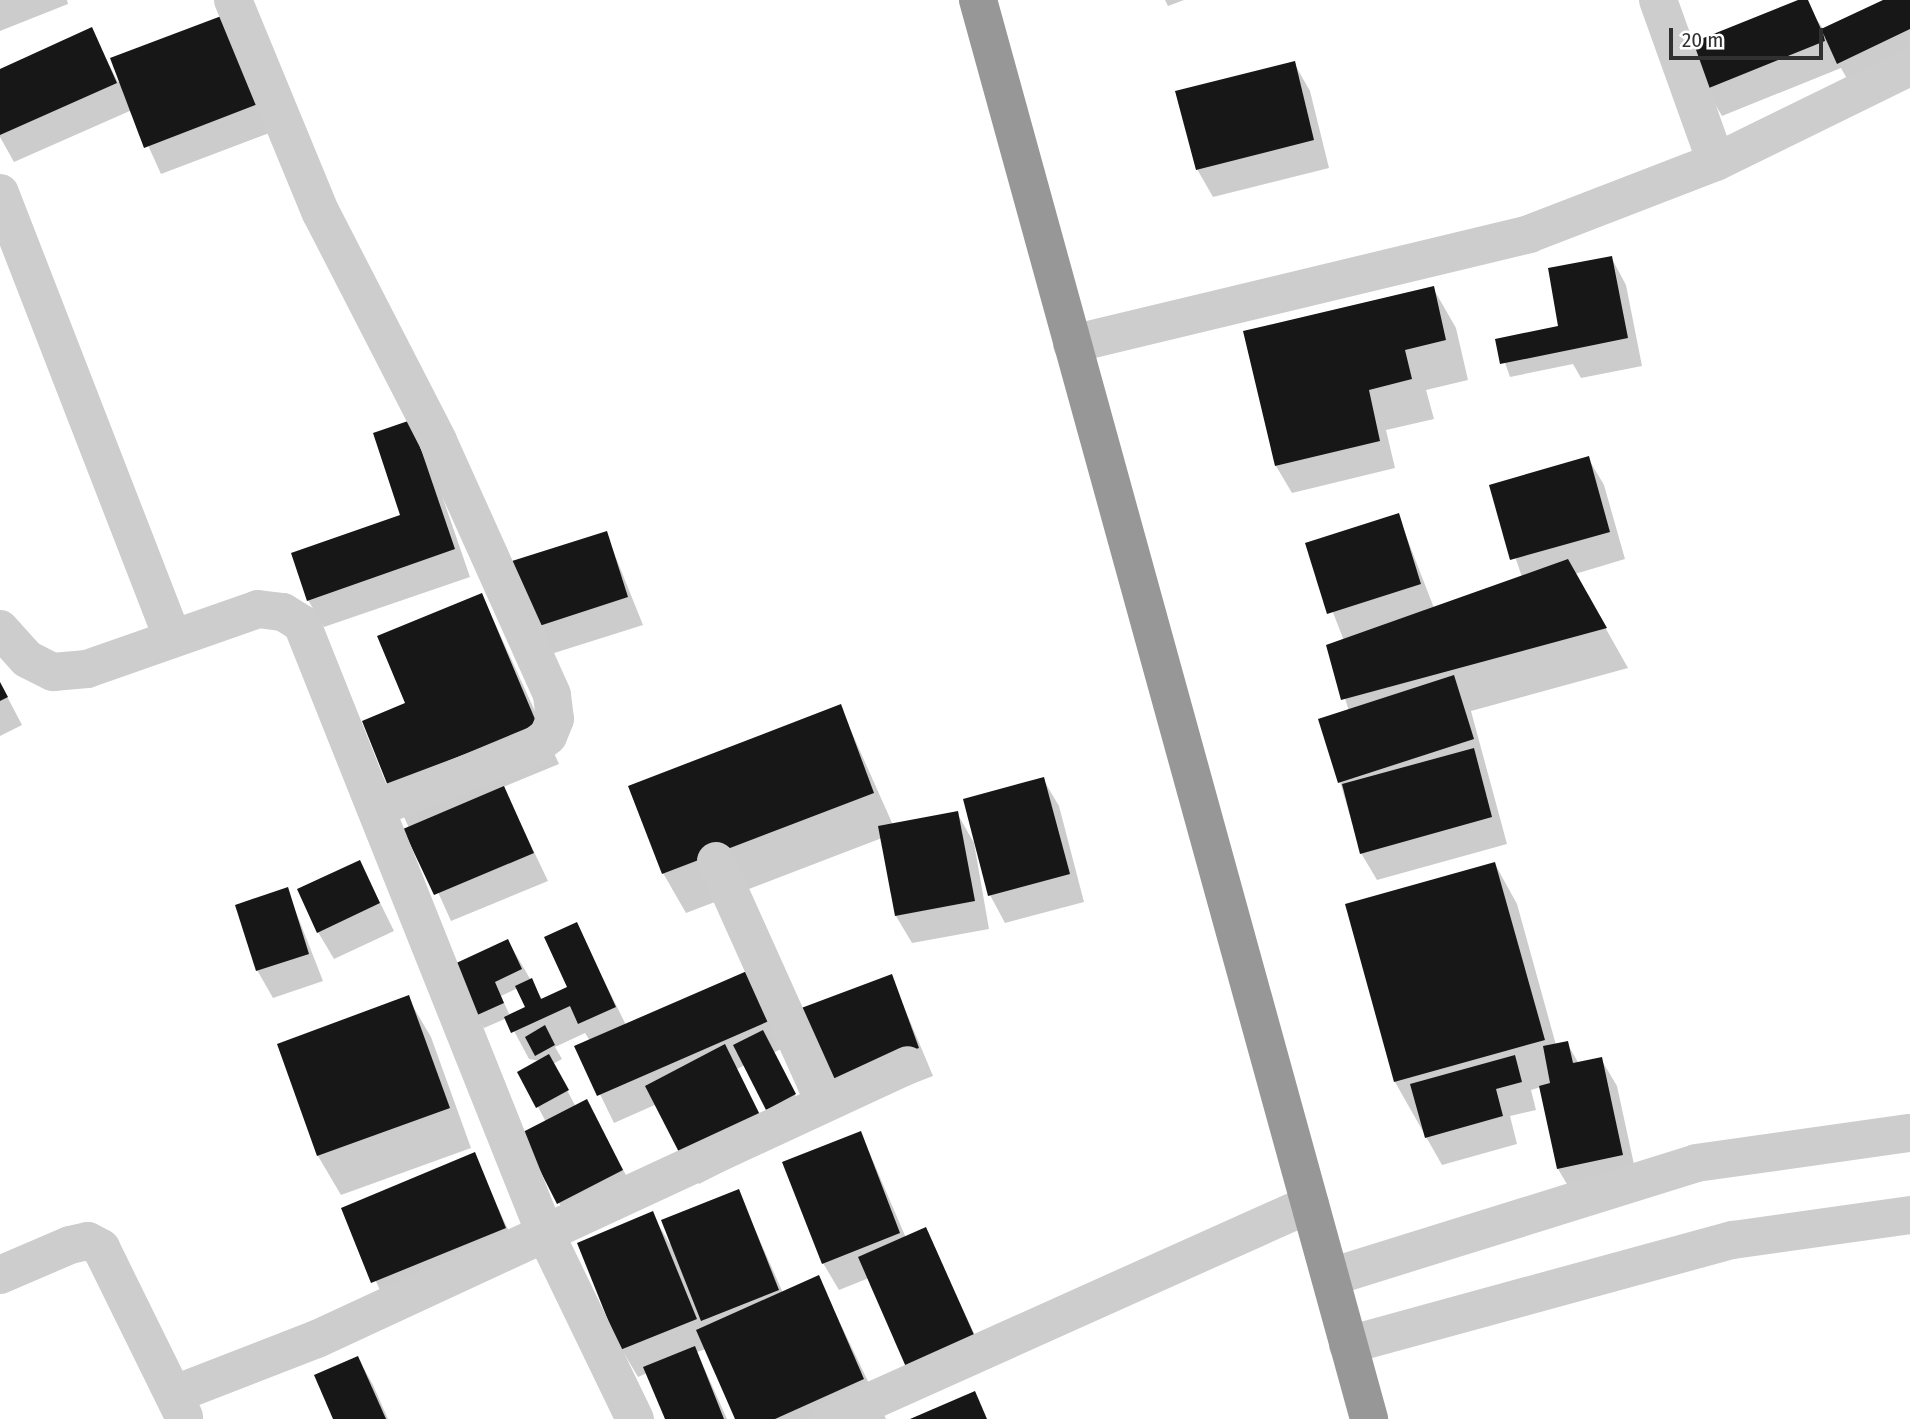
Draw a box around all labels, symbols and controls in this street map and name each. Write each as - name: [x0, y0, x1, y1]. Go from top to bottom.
- scale bar: [1672, 14, 1826, 58]
- text: 20 m: [1682, 27, 1723, 53]

